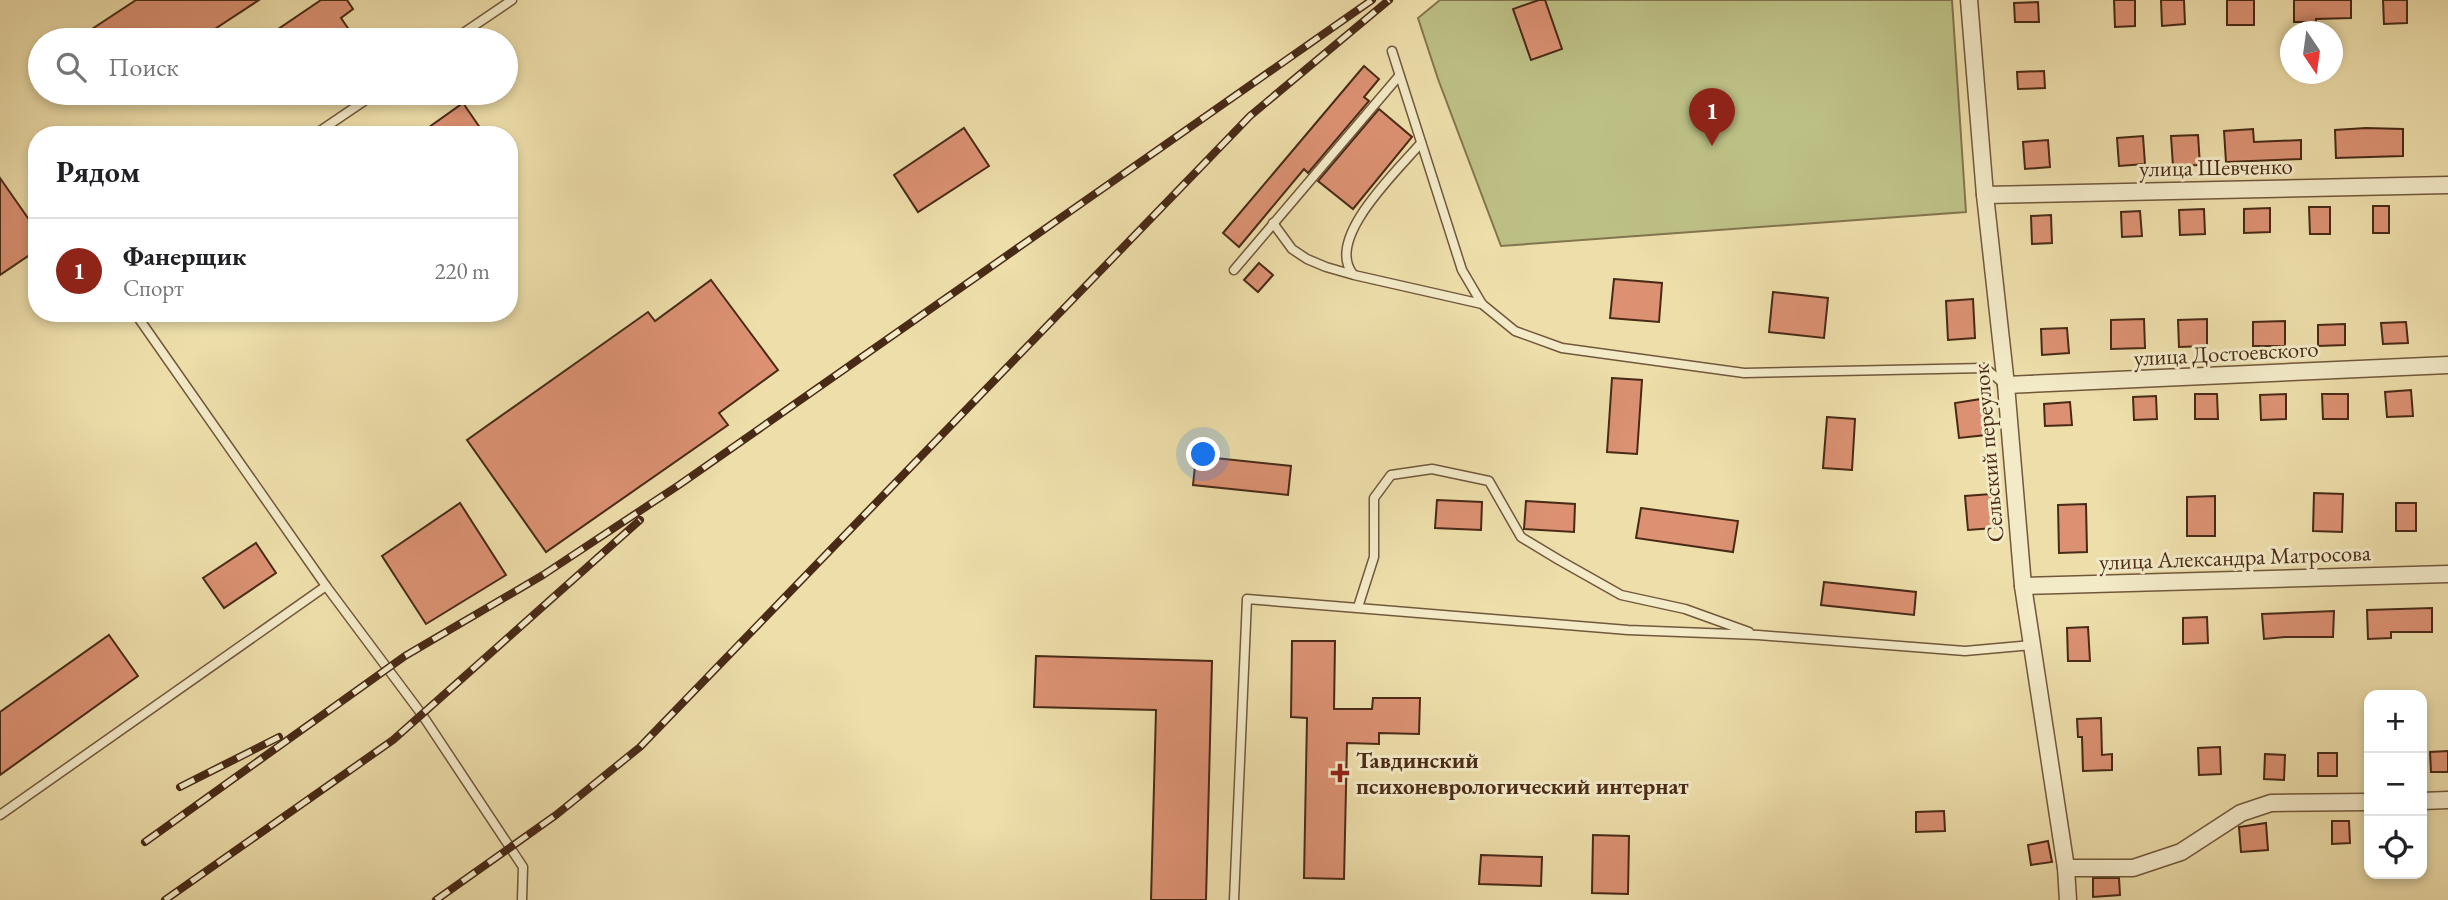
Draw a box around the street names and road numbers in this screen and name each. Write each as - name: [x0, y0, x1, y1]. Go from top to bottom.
- street label: улица Шевченко: [2139, 151, 2293, 183]
- street label: улица Достоевского: [2133, 333, 2319, 373]
- street label: Сельский переулок: [1965, 363, 2011, 543]
- street label: улица Александра Матросова: [2099, 537, 2372, 577]

